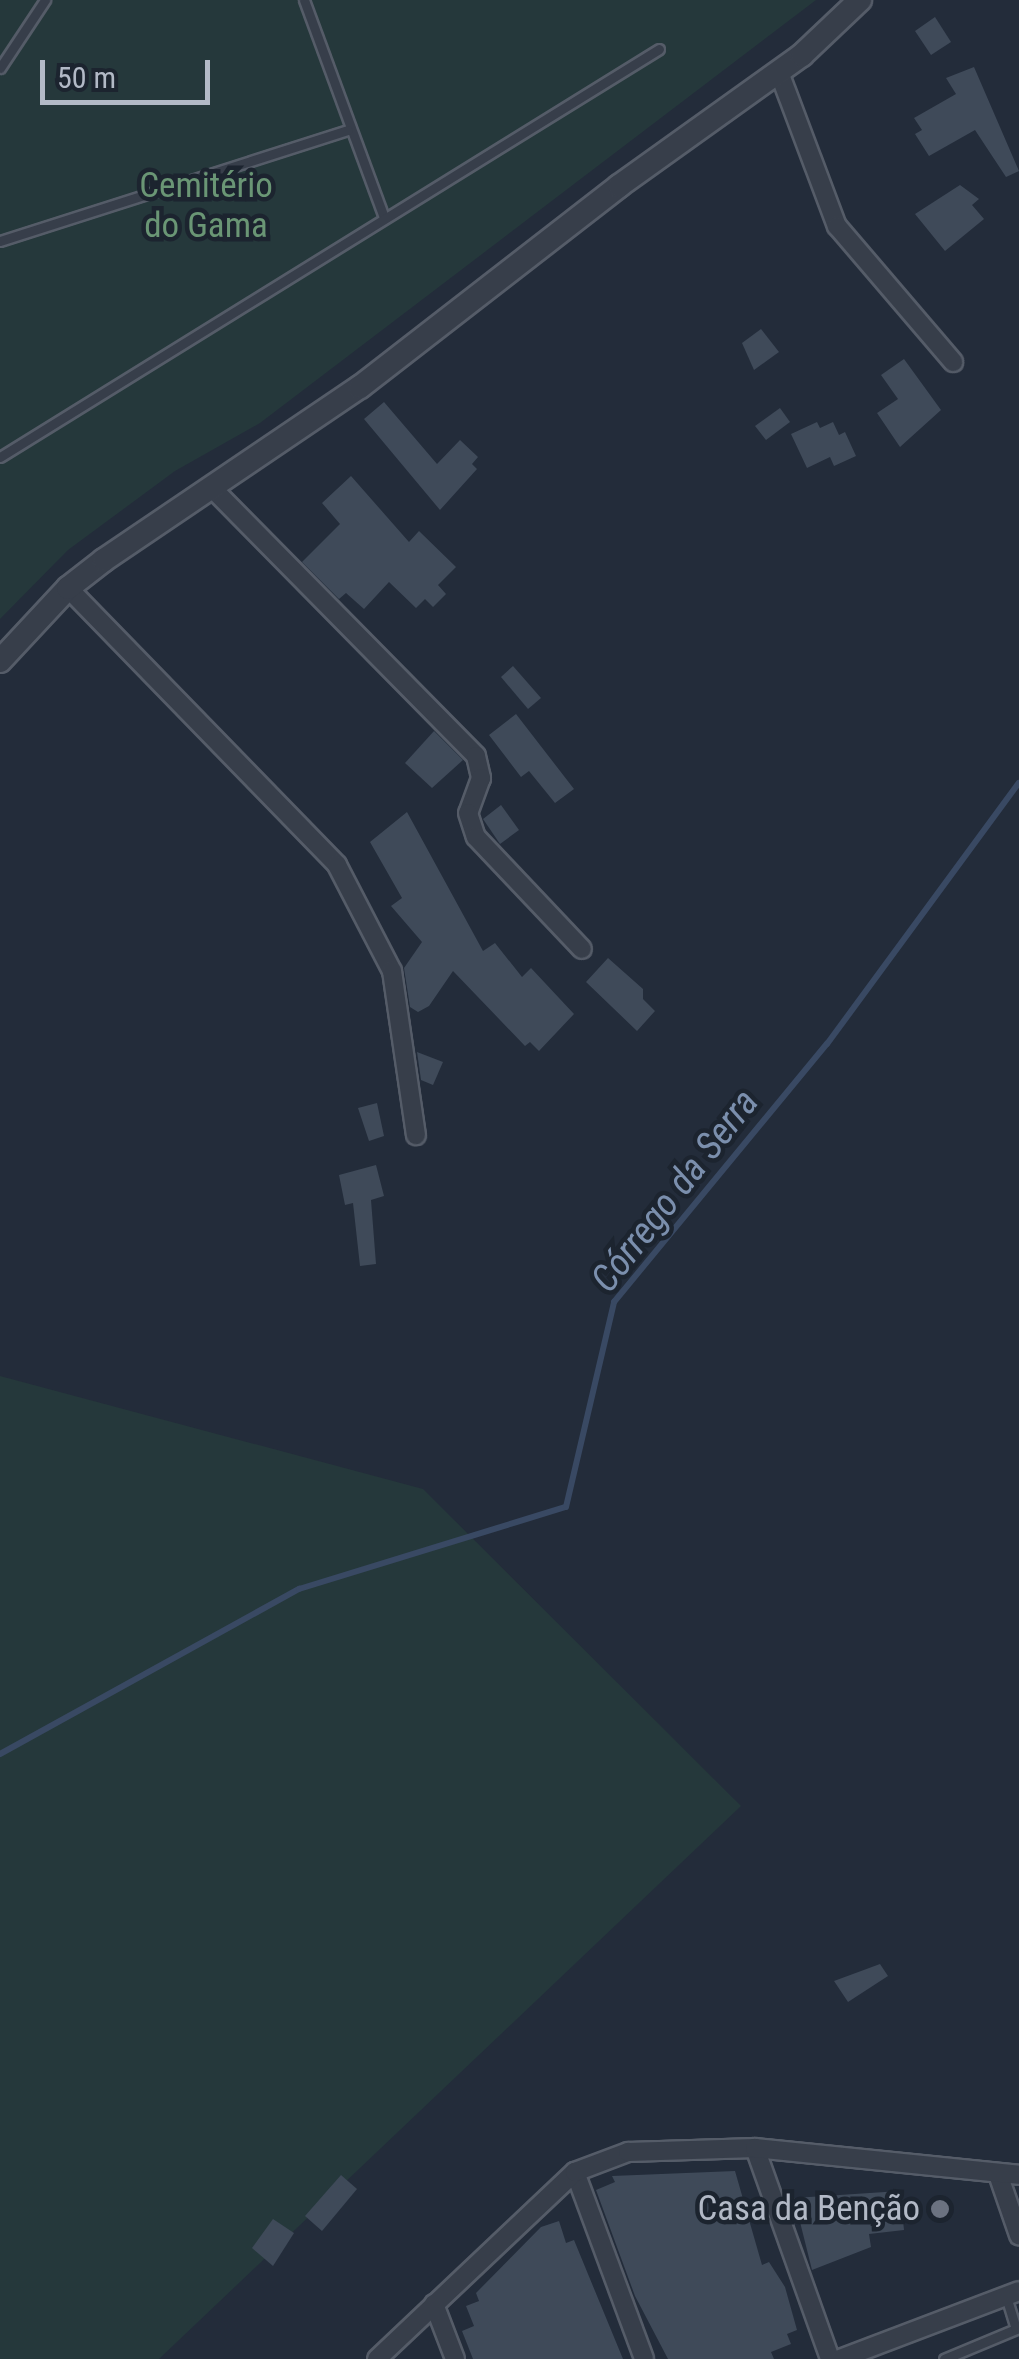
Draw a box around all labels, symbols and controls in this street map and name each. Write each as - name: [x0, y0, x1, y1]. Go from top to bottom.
- scale bar: [45, 40, 215, 102]
- text: 50 m: [57, 60, 116, 95]
- park label: Cemitério do Gama: [139, 165, 273, 247]
- water label: Córrego da Serra: [582, 1081, 768, 1301]
- place label: Casa da Benção: [698, 2188, 920, 2230]
- marker: Casa da Benção: [929, 2198, 951, 2220]

